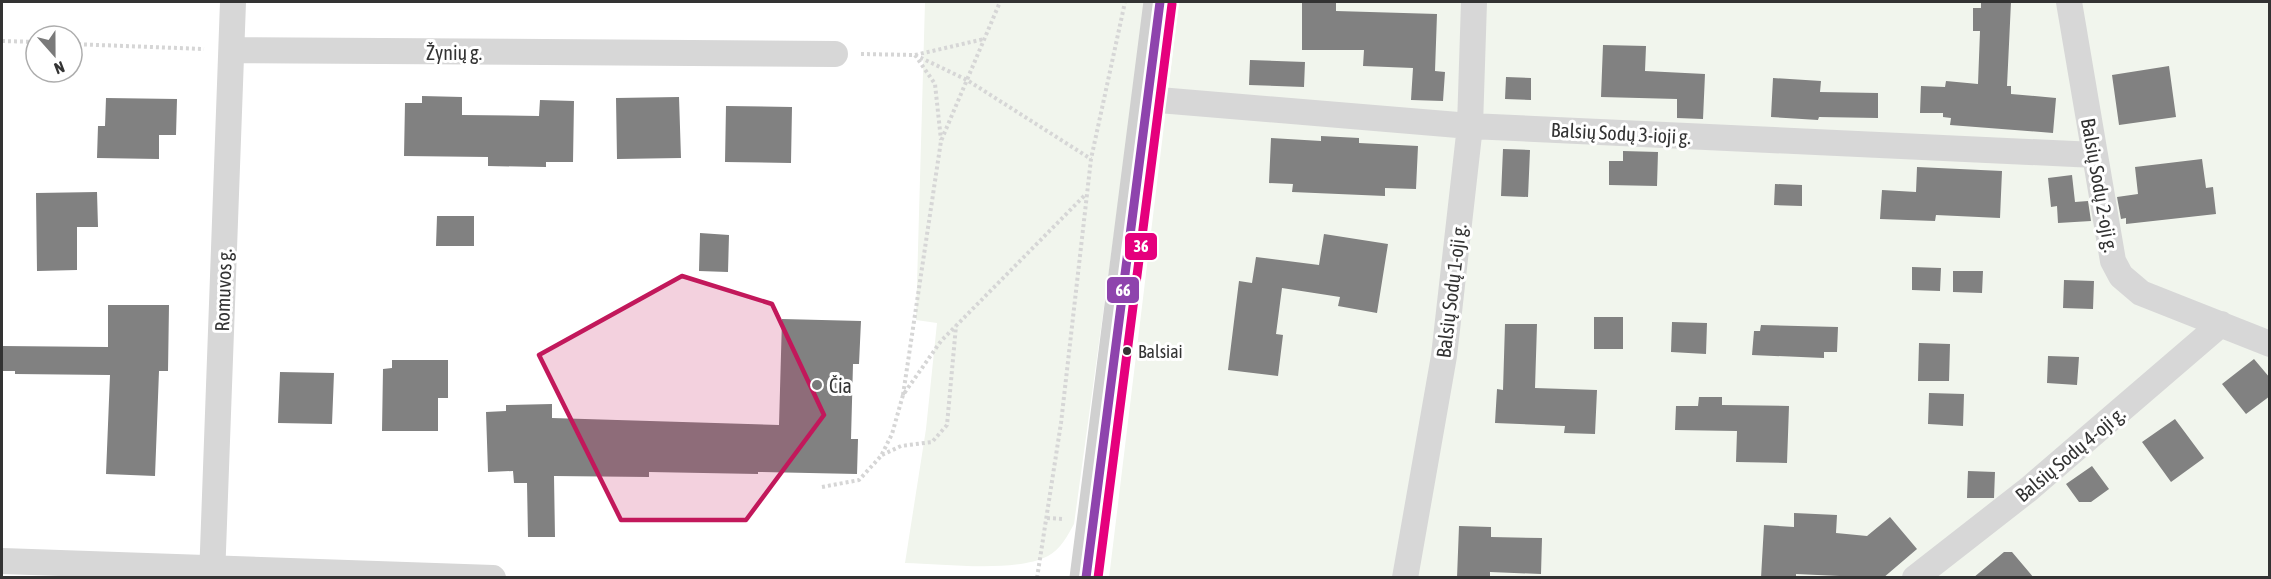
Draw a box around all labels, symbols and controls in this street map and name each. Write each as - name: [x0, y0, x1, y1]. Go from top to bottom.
- north arrow: [24, 24, 84, 84]
- street label: Žynių g.: [426, 41, 482, 64]
- text: N: [52, 58, 67, 78]
- street label: Balsių Sodų 2-oji g.: [2077, 116, 2123, 254]
- street label: Balsių Sodų 3-ioji g.: [1550, 118, 1692, 148]
- street label: Balsių Sodų 1-oji g.: [1431, 223, 1471, 359]
- line badge: 36: [1124, 232, 1158, 261]
- text: 36: [1133, 237, 1149, 255]
- street label: Romuvos g.: [210, 248, 236, 332]
- line badge: 66: [1106, 276, 1140, 304]
- text: 66: [1115, 281, 1131, 299]
- place label: Balsiai: [1138, 341, 1183, 362]
- marker: Balsiai: [1121, 345, 1133, 357]
- place label: Čia: [829, 374, 852, 397]
- marker: Čia: [810, 378, 824, 392]
- street label: Balsių Sodų 4-oji g.: [2011, 402, 2129, 506]

